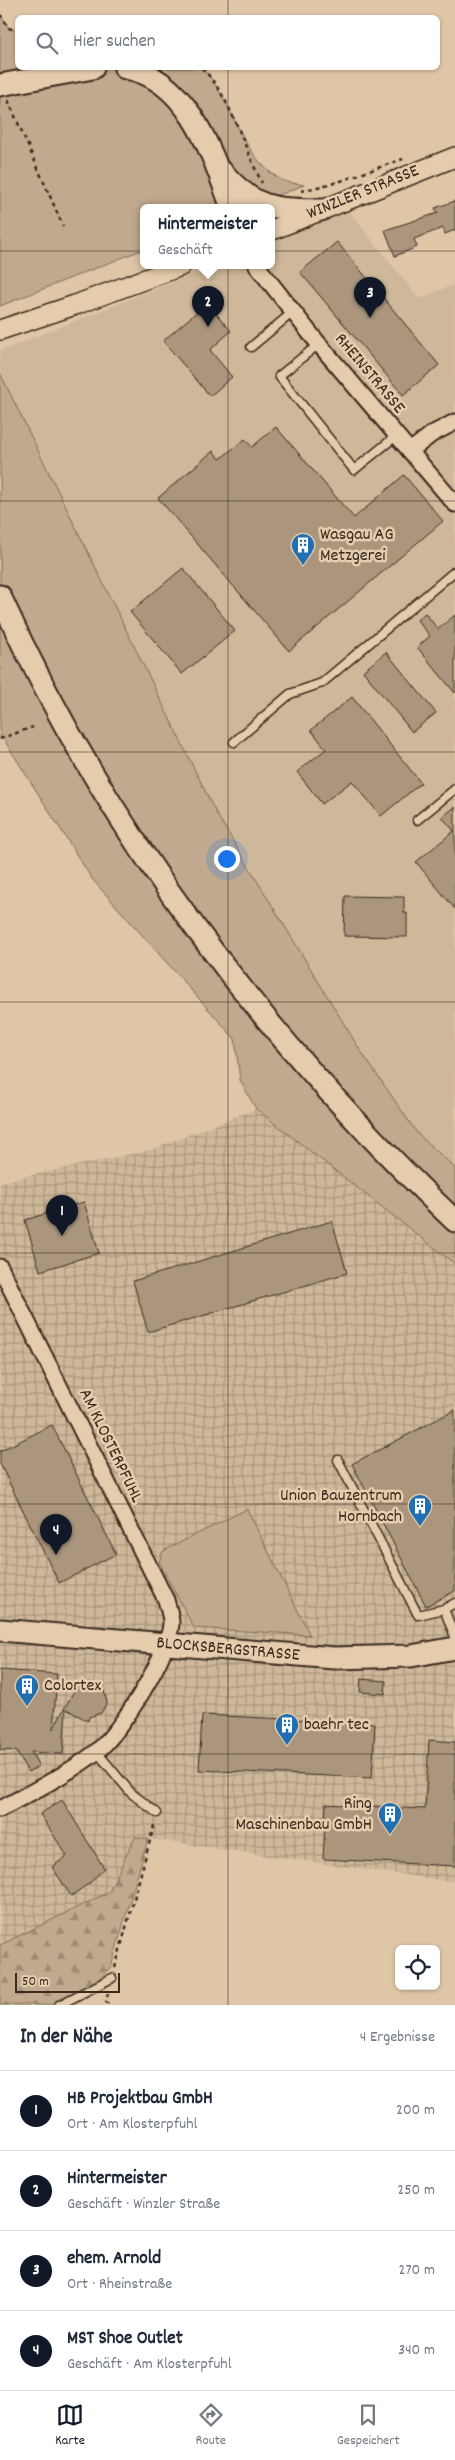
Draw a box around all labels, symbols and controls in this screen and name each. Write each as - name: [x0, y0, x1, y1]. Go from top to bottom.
- search box: [15, 15, 440, 70]
- icon: search: [33, 29, 61, 57]
- text: Hier suchen: [73, 29, 156, 56]
- street label: WINZLER STRASSE: [303, 159, 423, 227]
- popup: [140, 204, 275, 269]
- text: Hintermeister: [158, 212, 257, 239]
- text: Geschäft: [158, 239, 213, 262]
- pin: 3: [354, 277, 386, 318]
- pin: 2: [192, 286, 224, 327]
- street label: RHEINSTRASSE: [328, 328, 410, 420]
- place label: Wasgau AG Metzgerei: [320, 523, 393, 569]
- building icon: Wasgau AG Metzgerei: [290, 532, 316, 566]
- your location: [214, 846, 240, 872]
- pin: 1: [46, 1195, 78, 1236]
- street label: AM KLOSTERPFUHL: [72, 1385, 149, 1508]
- place label: Union Bauzentrum Hornbach: [280, 1484, 402, 1530]
- building icon: Union Bauzentrum Hornbach: [407, 1493, 433, 1527]
- pin: 4: [40, 1514, 72, 1555]
- street label: BLOCKSBERGSTRASSE: [155, 1631, 301, 1669]
- building icon: Colortex: [14, 1673, 40, 1707]
- place label: Colortex: [44, 1674, 101, 1699]
- building icon: baehr tec: [274, 1712, 300, 1746]
- place label: baehr tec: [304, 1713, 369, 1738]
- place label: Ring Maschinenbau GmbH: [236, 1792, 372, 1838]
- building icon: Ring Maschinenbau GmbH: [377, 1801, 403, 1835]
- map controls: [395, 1945, 440, 1990]
- button: locate: [395, 1945, 440, 1990]
- scale bar: [15, 1970, 120, 1993]
- text: 50 m: [22, 1972, 49, 1992]
- text: In der Nähe: [20, 2023, 112, 2053]
- text: 4 Ergebnisse: [360, 2026, 435, 2049]
- text: HB Projektbau GmbH: [67, 2086, 213, 2113]
- text: 1: [34, 2099, 38, 2122]
- text: 200 m: [396, 2099, 435, 2122]
- text: Ort · Am Klosterpfuhl: [67, 2113, 197, 2136]
- text: Hintermeister: [67, 2166, 167, 2193]
- text: 2: [33, 2179, 40, 2202]
- text: 250 m: [397, 2179, 435, 2202]
- text: Geschäft · Winzler Straße: [67, 2193, 220, 2216]
- text: ehem. Arnold: [67, 2246, 161, 2273]
- text: 3: [32, 2259, 40, 2282]
- text: 270 m: [399, 2259, 435, 2282]
- text: Ort · Rheinstraße: [67, 2273, 172, 2296]
- text: MST Shoe Outlet: [67, 2326, 183, 2353]
- text: 4: [33, 2339, 39, 2362]
- text: 340 m: [398, 2339, 435, 2362]
- text: Geschäft · Am Klosterpfuhl: [67, 2353, 232, 2376]
- tab: Karte: [55, 2401, 85, 2451]
- tab: Route: [196, 2401, 226, 2451]
- tab: Gespeichert: [337, 2401, 400, 2451]

